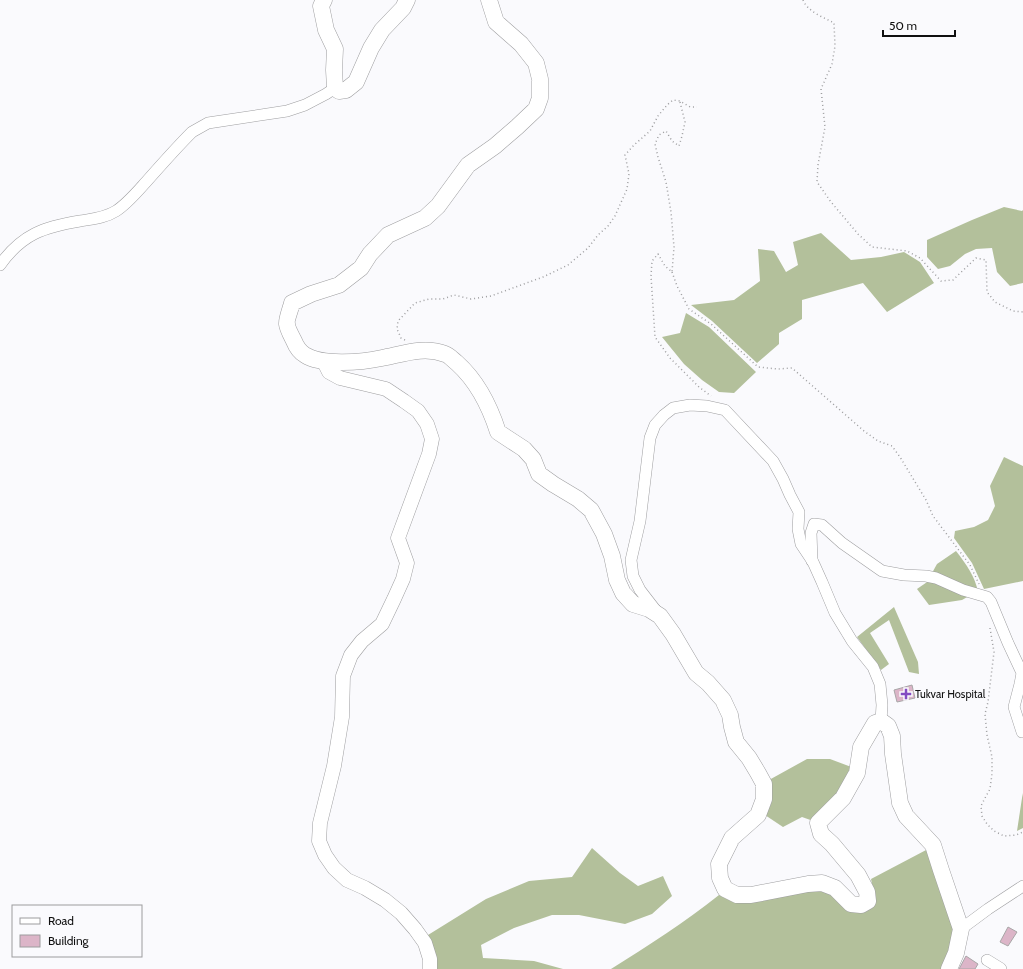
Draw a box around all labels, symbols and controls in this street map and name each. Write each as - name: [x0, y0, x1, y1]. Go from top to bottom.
- scale bar: [883, 12, 955, 38]
- text: 50 m: [889, 18, 917, 33]
- place label: Tukvar Hospital: [915, 687, 986, 701]
- marker: Tukvar Hospital: [900, 688, 912, 700]
- legend: [12, 905, 142, 957]
- text: Road: [48, 913, 74, 928]
- text: Building: [48, 933, 90, 948]

